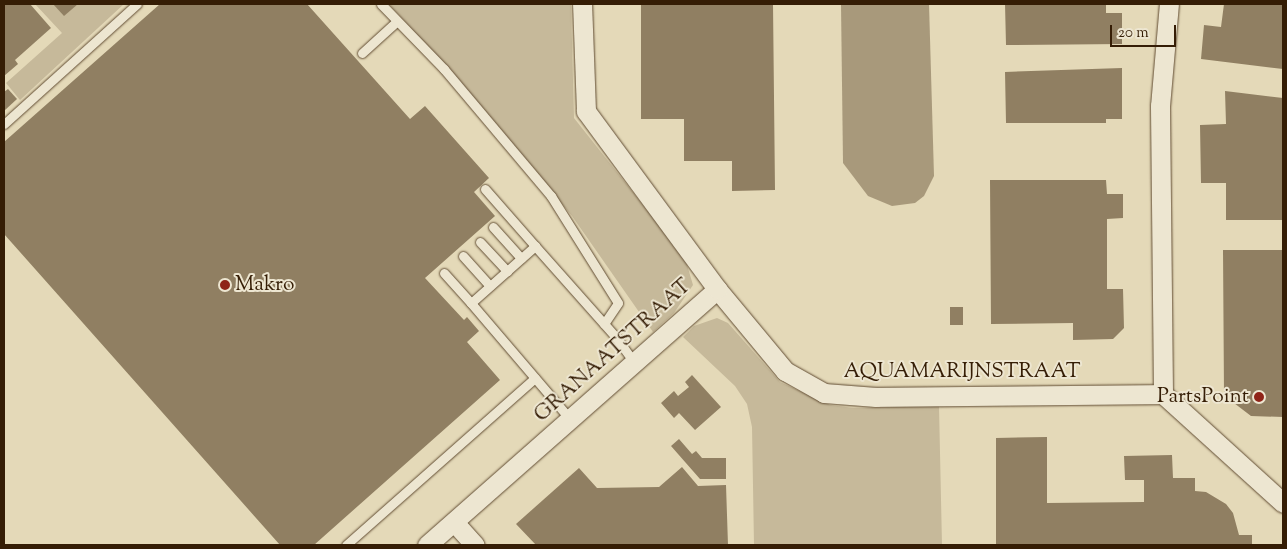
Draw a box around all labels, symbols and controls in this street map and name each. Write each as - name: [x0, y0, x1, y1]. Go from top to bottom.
- scale bar: [1112, 15, 1178, 47]
- text: 20 m: [1118, 23, 1149, 44]
- place label: Makro: [235, 272, 294, 298]
- street label: GRANAATSTRAAT: [529, 274, 697, 428]
- marker: Makro: [219, 279, 231, 291]
- street label: AQUAMARIJNSTRAAT: [843, 359, 1081, 385]
- place label: PartsPoint: [1157, 384, 1249, 410]
- marker: PartsPoint: [1253, 391, 1265, 403]

